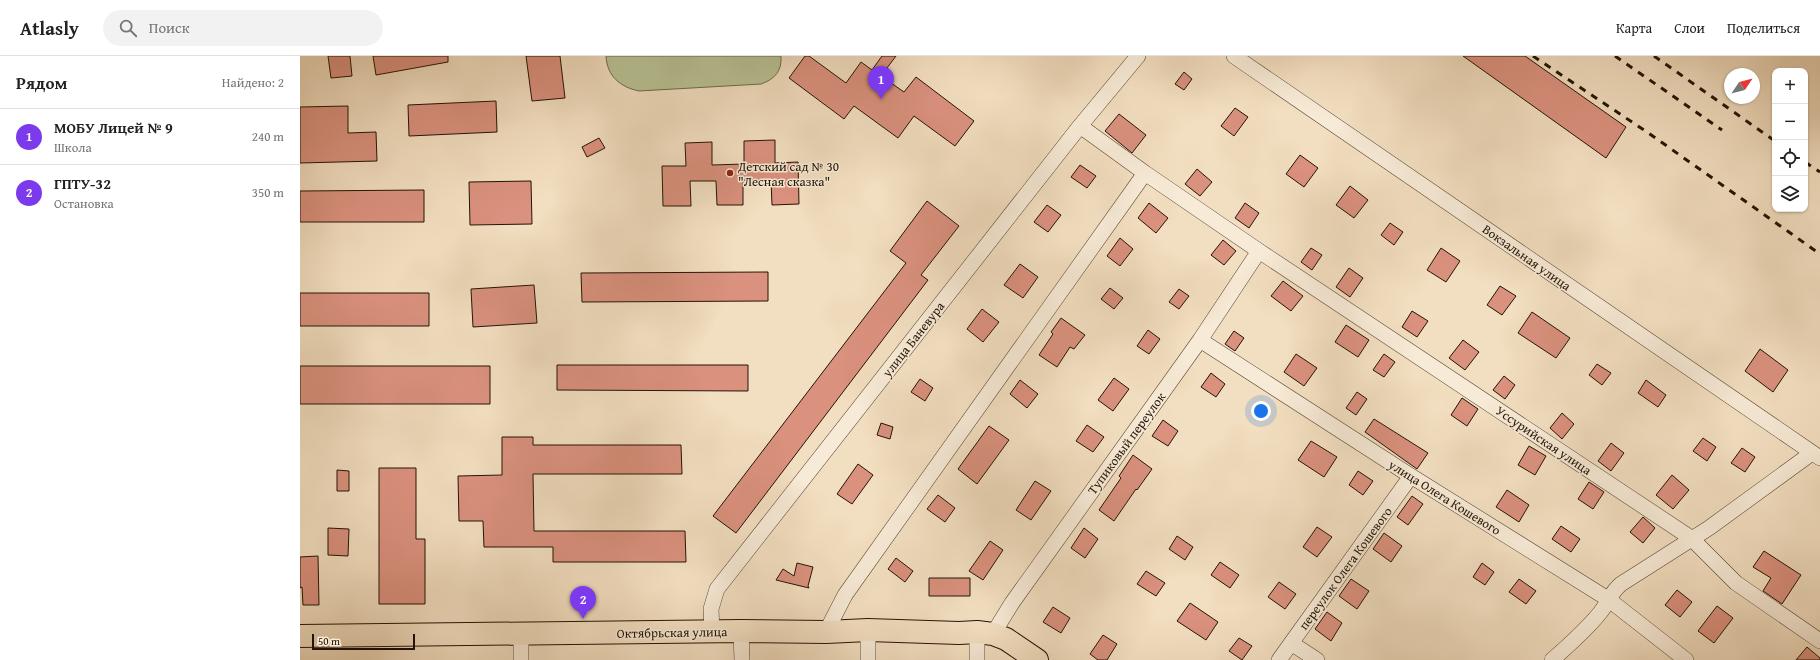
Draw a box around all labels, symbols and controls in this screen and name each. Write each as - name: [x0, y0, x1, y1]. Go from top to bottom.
- search box: [103, 10, 383, 46]
- text: Atlasly: [20, 14, 79, 42]
- icon: search: [117, 17, 139, 39]
- text: Поиск: [149, 17, 190, 38]
- text: Карта: [1616, 18, 1652, 38]
- text: Слои: [1674, 18, 1705, 38]
- text: Поделиться: [1727, 18, 1800, 38]
- pin: 1: [868, 66, 894, 99]
- north arrow: [1724, 68, 1760, 104]
- map controls: [1772, 68, 1808, 212]
- button: +: [1772, 68, 1808, 104]
- text: Рядом: [16, 70, 67, 95]
- text: Найдено: 2: [222, 73, 284, 92]
- button: −: [1772, 104, 1808, 140]
- text: МОБУ Лицей № 9: [54, 117, 173, 138]
- text: 1: [26, 127, 32, 146]
- text: 240 m: [252, 127, 284, 146]
- text: Школа: [54, 138, 92, 157]
- button: locate: [1772, 140, 1808, 176]
- place label: Детский сад № 30 "Лесная сказка": [737, 157, 839, 191]
- marker: Детский сад № 30 "Лесная сказка": [725, 168, 735, 178]
- text: ГПТУ-32: [54, 173, 111, 194]
- button: layers: [1772, 176, 1808, 212]
- text: 2: [26, 183, 32, 202]
- text: 350 m: [252, 183, 284, 202]
- text: Остановка: [54, 194, 114, 213]
- street label: Вокзальная улица: [1479, 220, 1576, 296]
- street label: улица Баневура: [877, 297, 949, 382]
- street label: Тупиковый переулок: [1083, 388, 1170, 498]
- your location: [1251, 401, 1271, 421]
- street label: Уссурийская улица: [1492, 401, 1596, 480]
- street label: улица Олега Кошевого: [1384, 455, 1505, 540]
- street label: переулок Олега Кошевого: [1294, 503, 1397, 634]
- pin: 2: [570, 586, 596, 619]
- street label: Октябрьская улица: [617, 622, 728, 643]
- scale bar: [312, 632, 415, 651]
- text: 50 m: [318, 633, 340, 649]

